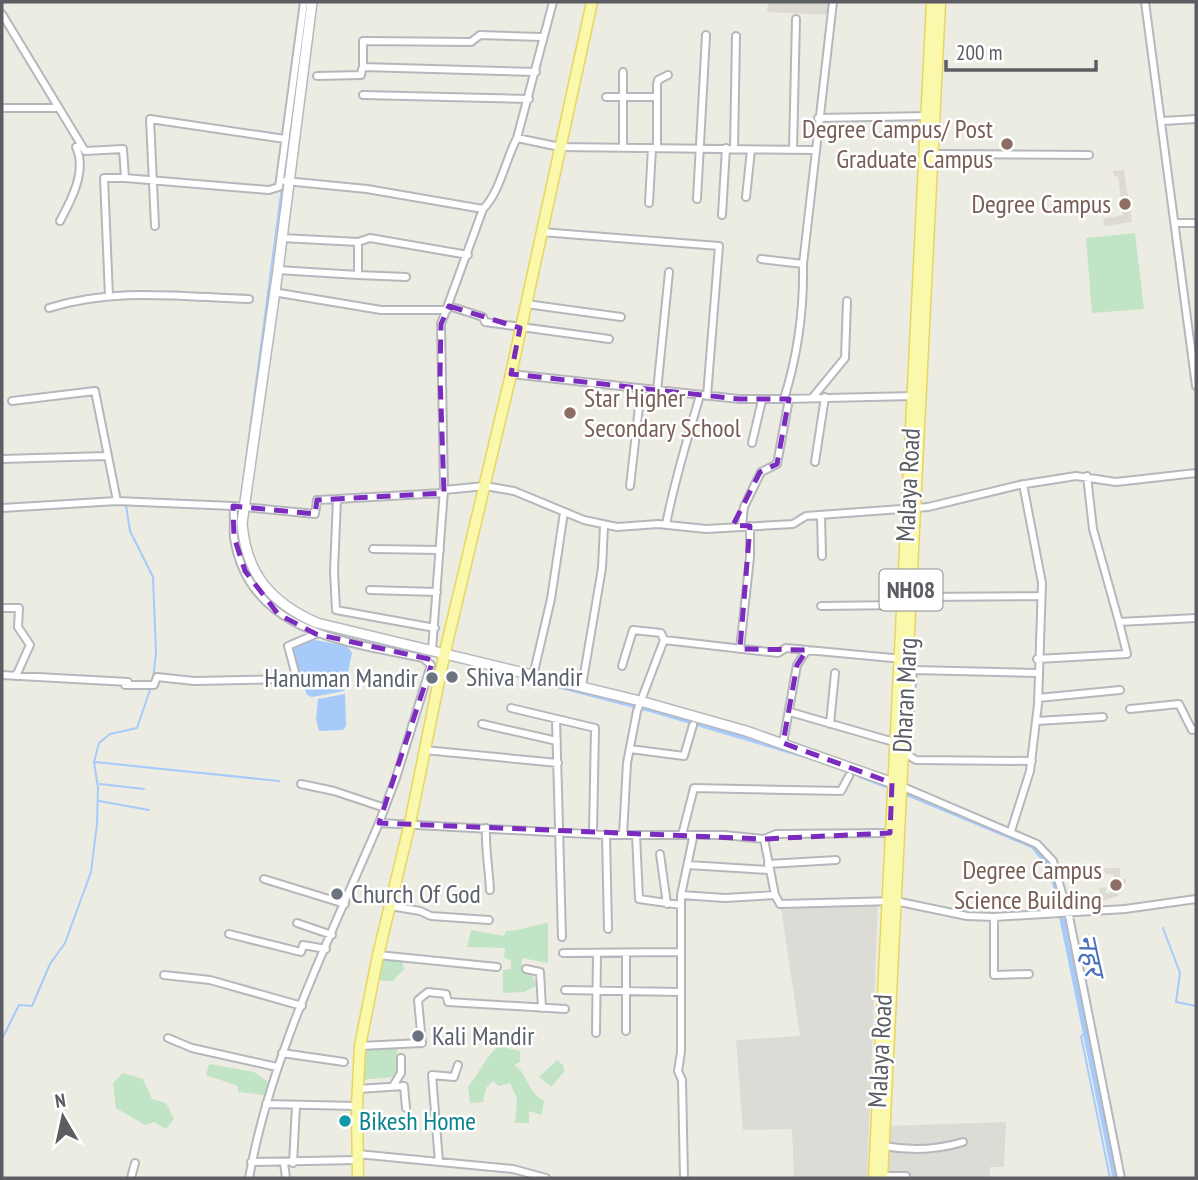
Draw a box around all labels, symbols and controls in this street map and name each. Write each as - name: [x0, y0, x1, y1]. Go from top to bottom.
- scale bar: [946, 28, 1096, 72]
- text: 200 m: [956, 39, 1002, 66]
- place label: Degree Campus/ Post Graduate Campus: [802, 112, 993, 175]
- marker: Degree Campus/ Post Graduate Campus: [999, 136, 1015, 152]
- place label: Degree Campus: [971, 187, 1111, 220]
- marker: Degree Campus: [1117, 196, 1133, 212]
- place label: Star Higher Secondary School: [584, 381, 741, 444]
- marker: Star Higher Secondary School: [562, 405, 578, 421]
- street label: Malaya Road: [888, 427, 927, 542]
- road number: NH08: [880, 570, 942, 610]
- street label: Dharan Marg: [885, 637, 924, 753]
- place label: Shiva Mandir: [466, 660, 583, 693]
- place label: Hanuman Mandir: [264, 661, 418, 694]
- marker: Shiva Mandir: [444, 669, 460, 685]
- marker: Hanuman Mandir: [424, 670, 440, 686]
- place label: Degree Campus Science Building: [954, 853, 1102, 916]
- place label: Church Of God: [351, 877, 481, 910]
- marker: Degree Campus Science Building: [1108, 877, 1124, 893]
- marker: Church Of God: [329, 886, 345, 902]
- water label: नहर: [1069, 931, 1115, 985]
- street label: Malaya Road: [860, 993, 899, 1108]
- place label: Kali Mandir: [432, 1019, 534, 1052]
- marker: Kali Mandir: [410, 1028, 426, 1044]
- north arrow: [28, 1082, 98, 1152]
- text: N: [53, 1088, 67, 1113]
- place label: Bikesh Home: [359, 1104, 476, 1137]
- marker: Bikesh Home: [337, 1113, 353, 1129]

